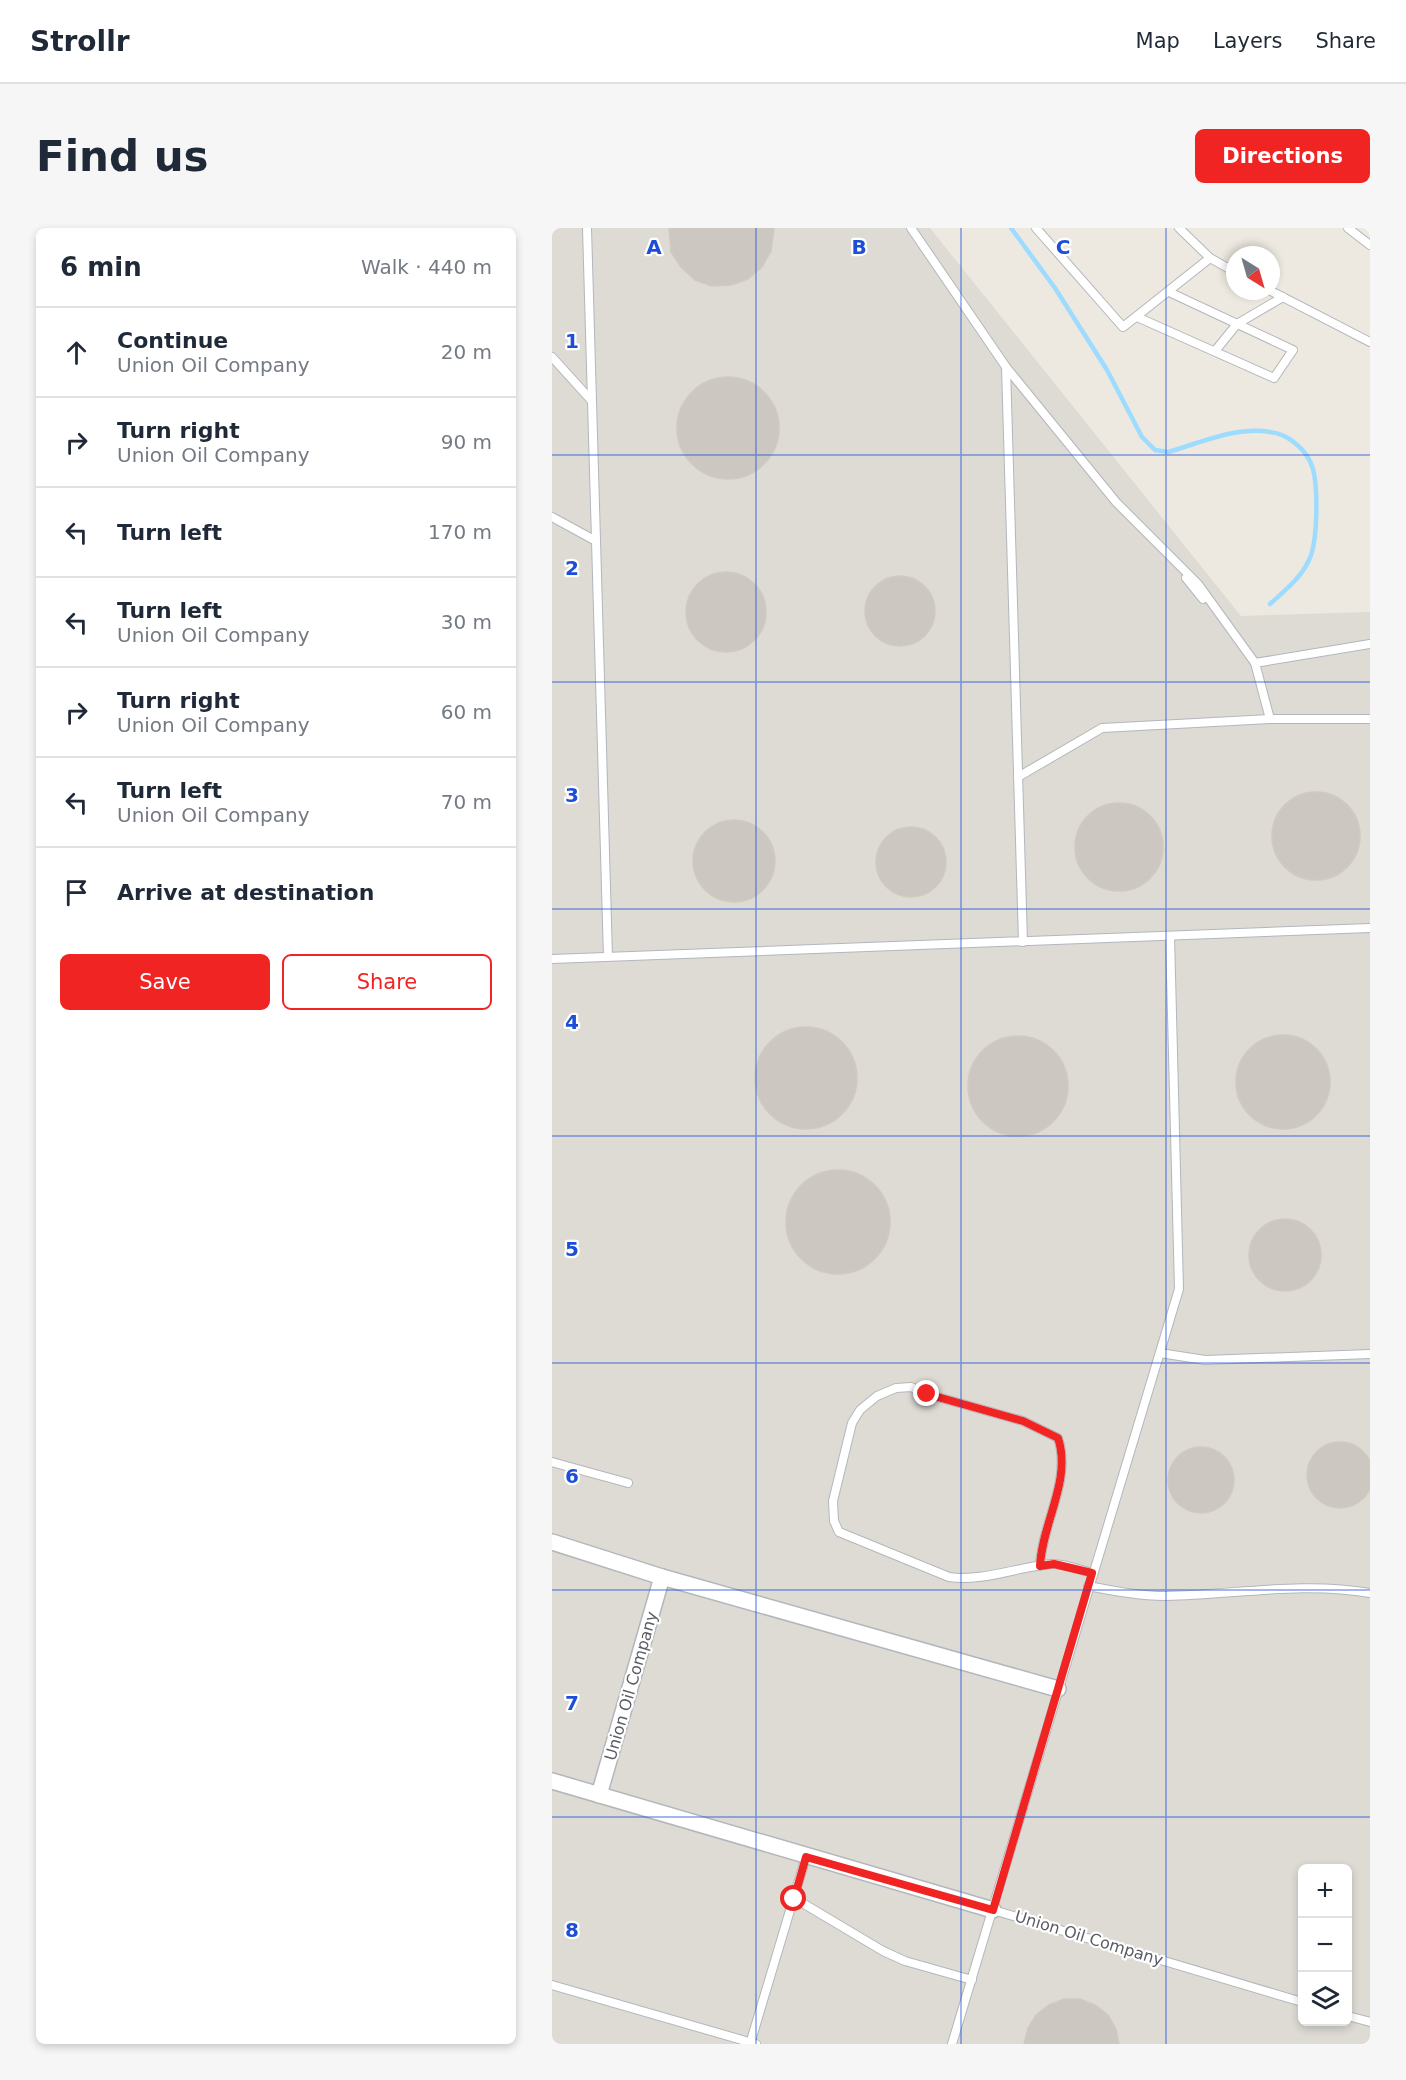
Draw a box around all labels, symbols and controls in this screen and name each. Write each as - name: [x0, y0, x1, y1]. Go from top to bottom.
- text: Strollr: [30, 25, 130, 58]
- text: Map: [1136, 29, 1180, 53]
- text: Layers: [1213, 29, 1282, 53]
- text: Share: [1315, 29, 1376, 53]
- button: Directions: [1195, 129, 1370, 183]
- text: Find us: [36, 132, 209, 181]
- text: A: [646, 235, 662, 259]
- text: B: [851, 235, 867, 259]
- text: C: [1056, 235, 1070, 259]
- north arrow: [1226, 246, 1280, 300]
- text: 6 min: [60, 252, 142, 282]
- text: Walk · 440 m: [361, 255, 492, 279]
- text: Continue: [117, 328, 228, 353]
- text: 1: [565, 329, 579, 353]
- icon: ahead: [60, 336, 93, 369]
- text: 20 m: [441, 340, 492, 364]
- text: Union Oil Company: [117, 353, 310, 377]
- text: Turn right: [117, 418, 240, 443]
- icon: right: [60, 426, 93, 459]
- text: 90 m: [441, 430, 492, 454]
- text: Union Oil Company: [117, 443, 310, 467]
- icon: left: [60, 516, 93, 549]
- text: Turn left: [117, 520, 222, 545]
- text: 170 m: [428, 520, 492, 544]
- text: 2: [565, 556, 579, 580]
- text: Turn left: [117, 598, 222, 623]
- icon: left: [60, 606, 93, 639]
- text: 30 m: [441, 610, 492, 634]
- text: Union Oil Company: [117, 623, 310, 647]
- text: Turn right: [117, 688, 240, 713]
- icon: right: [60, 696, 93, 729]
- text: 60 m: [441, 700, 492, 724]
- text: Union Oil Company: [117, 713, 310, 737]
- text: Turn left: [117, 778, 222, 803]
- text: 3: [565, 783, 579, 807]
- icon: left: [60, 786, 93, 819]
- text: 70 m: [441, 790, 492, 814]
- text: Union Oil Company: [117, 803, 310, 827]
- icon: arrive: [60, 876, 93, 909]
- text: Arrive at destination: [117, 880, 374, 905]
- button: Save: [60, 954, 270, 1010]
- button: Share: [282, 954, 492, 1010]
- text: 4: [565, 1010, 579, 1034]
- text: 5: [565, 1237, 579, 1261]
- route end: [913, 1380, 939, 1406]
- text: 6: [565, 1464, 579, 1488]
- street label: Union Oil Company: [601, 1609, 661, 1763]
- text: 7: [565, 1691, 579, 1715]
- map controls: [1298, 1864, 1352, 2026]
- button: +: [1298, 1864, 1352, 1918]
- route start: [780, 1885, 806, 1911]
- street label: Union Oil Company: [1013, 1906, 1165, 1970]
- text: 8: [565, 1918, 579, 1942]
- button: −: [1298, 1918, 1352, 1972]
- button: layers: [1298, 1972, 1352, 2026]

